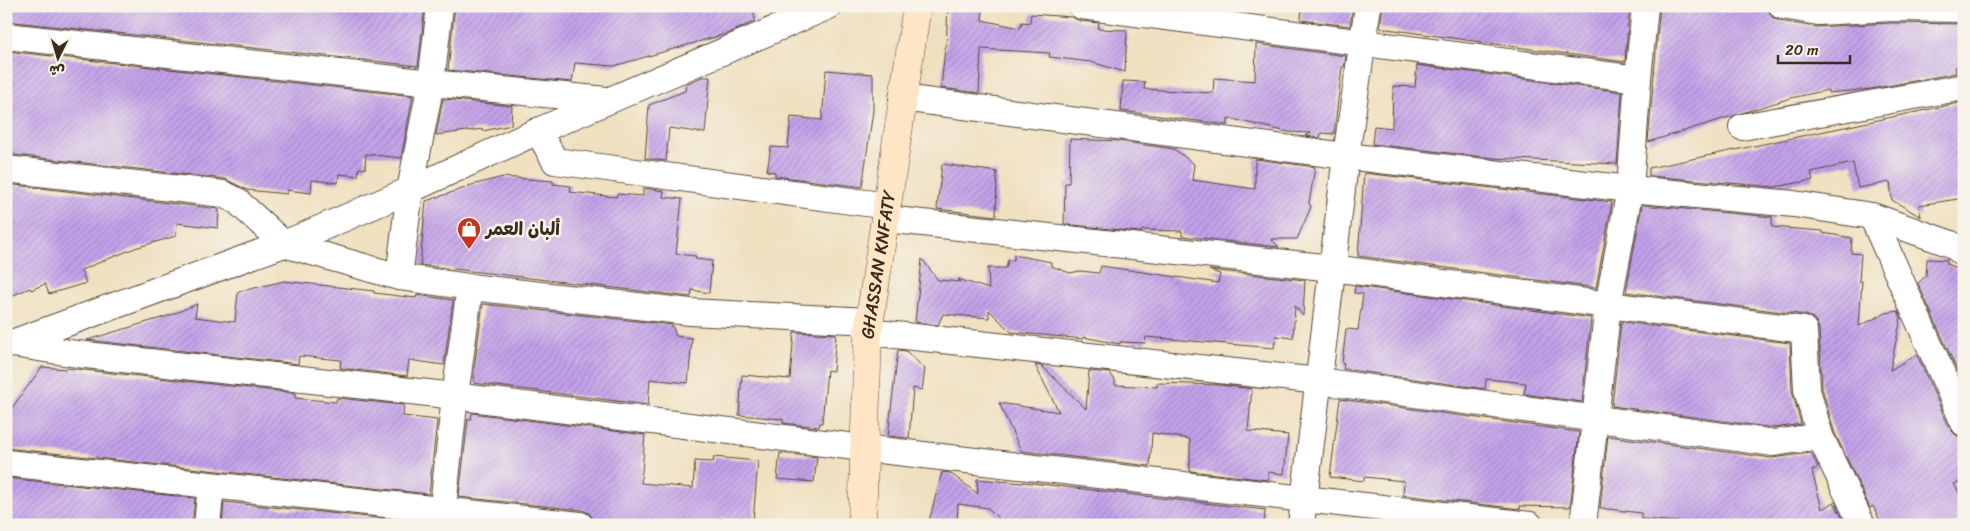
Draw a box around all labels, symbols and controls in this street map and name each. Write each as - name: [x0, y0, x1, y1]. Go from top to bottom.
- north arrow: [32, 32, 82, 82]
- scale bar: [1778, 32, 1850, 64]
- text: 20 m: [1785, 37, 1819, 63]
- text: ش: [48, 57, 66, 84]
- street label: GHASSAN KNFATY: [852, 188, 905, 339]
- place label: ألبان العمر: [484, 213, 560, 245]
- shop icon: ألبان العمر: [456, 216, 482, 250]

